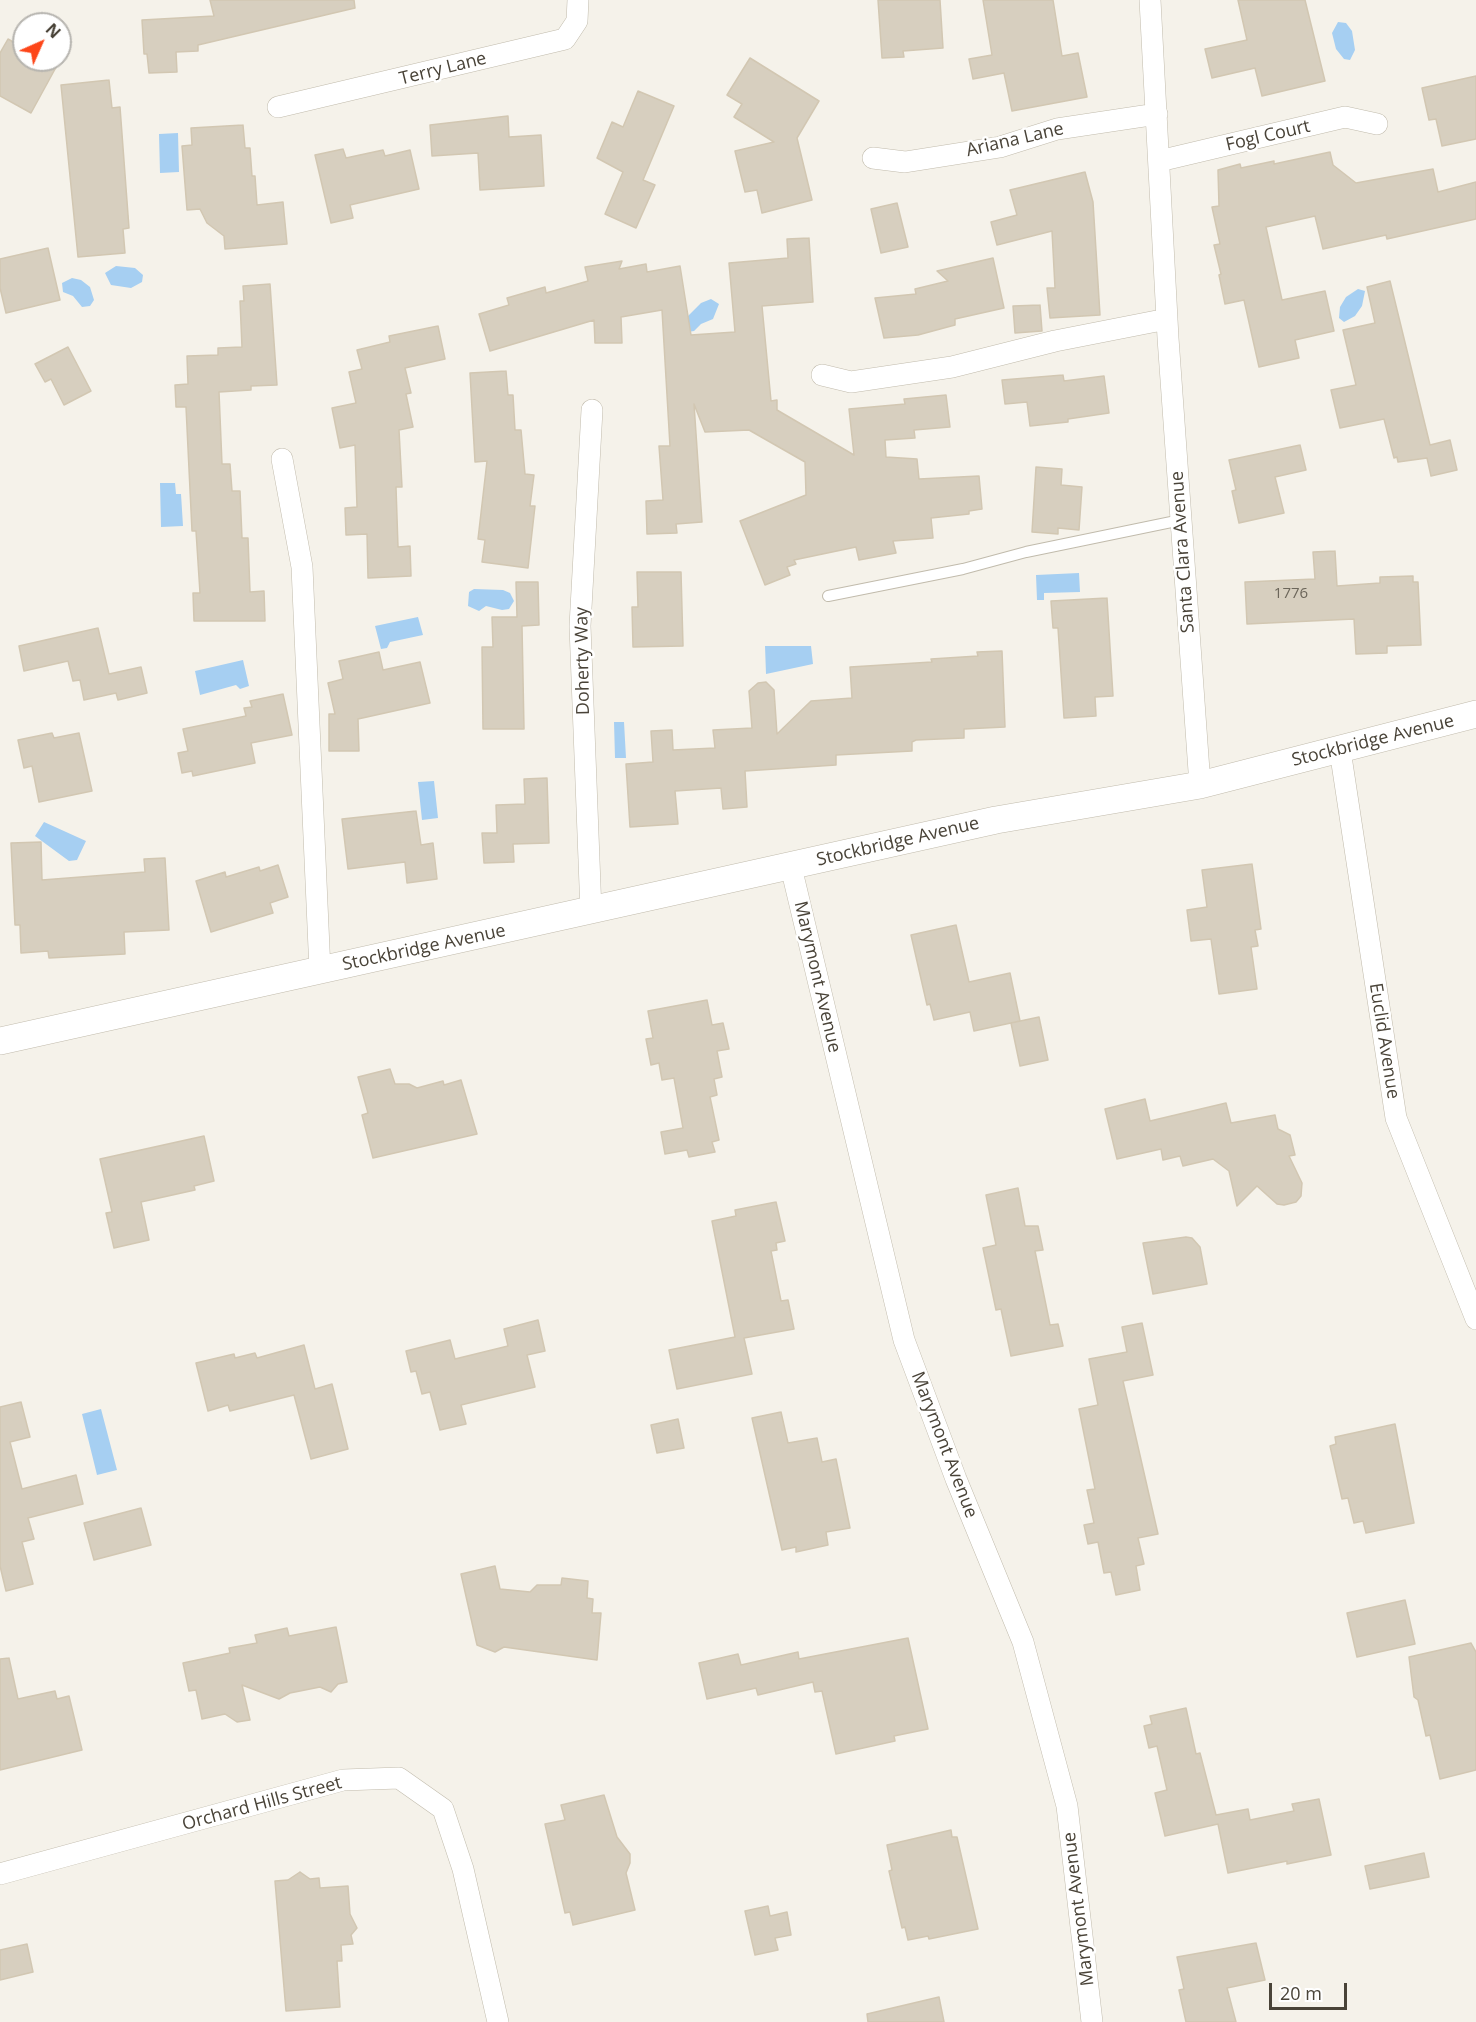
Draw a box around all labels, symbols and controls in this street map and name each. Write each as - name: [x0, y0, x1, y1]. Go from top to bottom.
- north arrow: [12, 12, 72, 72]
- text: N: [41, 18, 66, 43]
- street label: Terry Lane: [397, 48, 489, 90]
- street label: Fogl Court: [1224, 116, 1312, 156]
- street label: Ariana Lane: [964, 118, 1066, 162]
- street label: Santa Clara Avenue: [1167, 470, 1199, 634]
- house number: 1776: [1274, 585, 1308, 603]
- street label: Doherty Way: [571, 607, 595, 715]
- street label: Stockbridge Avenue: [1290, 710, 1456, 772]
- street label: Stockbridge Avenue: [815, 813, 981, 871]
- street label: Marymont Avenue: [789, 899, 845, 1055]
- street label: Stockbridge Avenue: [340, 920, 508, 976]
- street label: Euclid Avenue: [1364, 981, 1404, 1101]
- street label: Marymont Avenue: [906, 1369, 982, 1521]
- street label: Orchard Hills Street: [180, 1772, 344, 1836]
- street label: Marymont Avenue: [1059, 1831, 1099, 1987]
- scale bar: [1272, 1971, 1350, 2009]
- text: 20 m: [1280, 1981, 1322, 2005]

